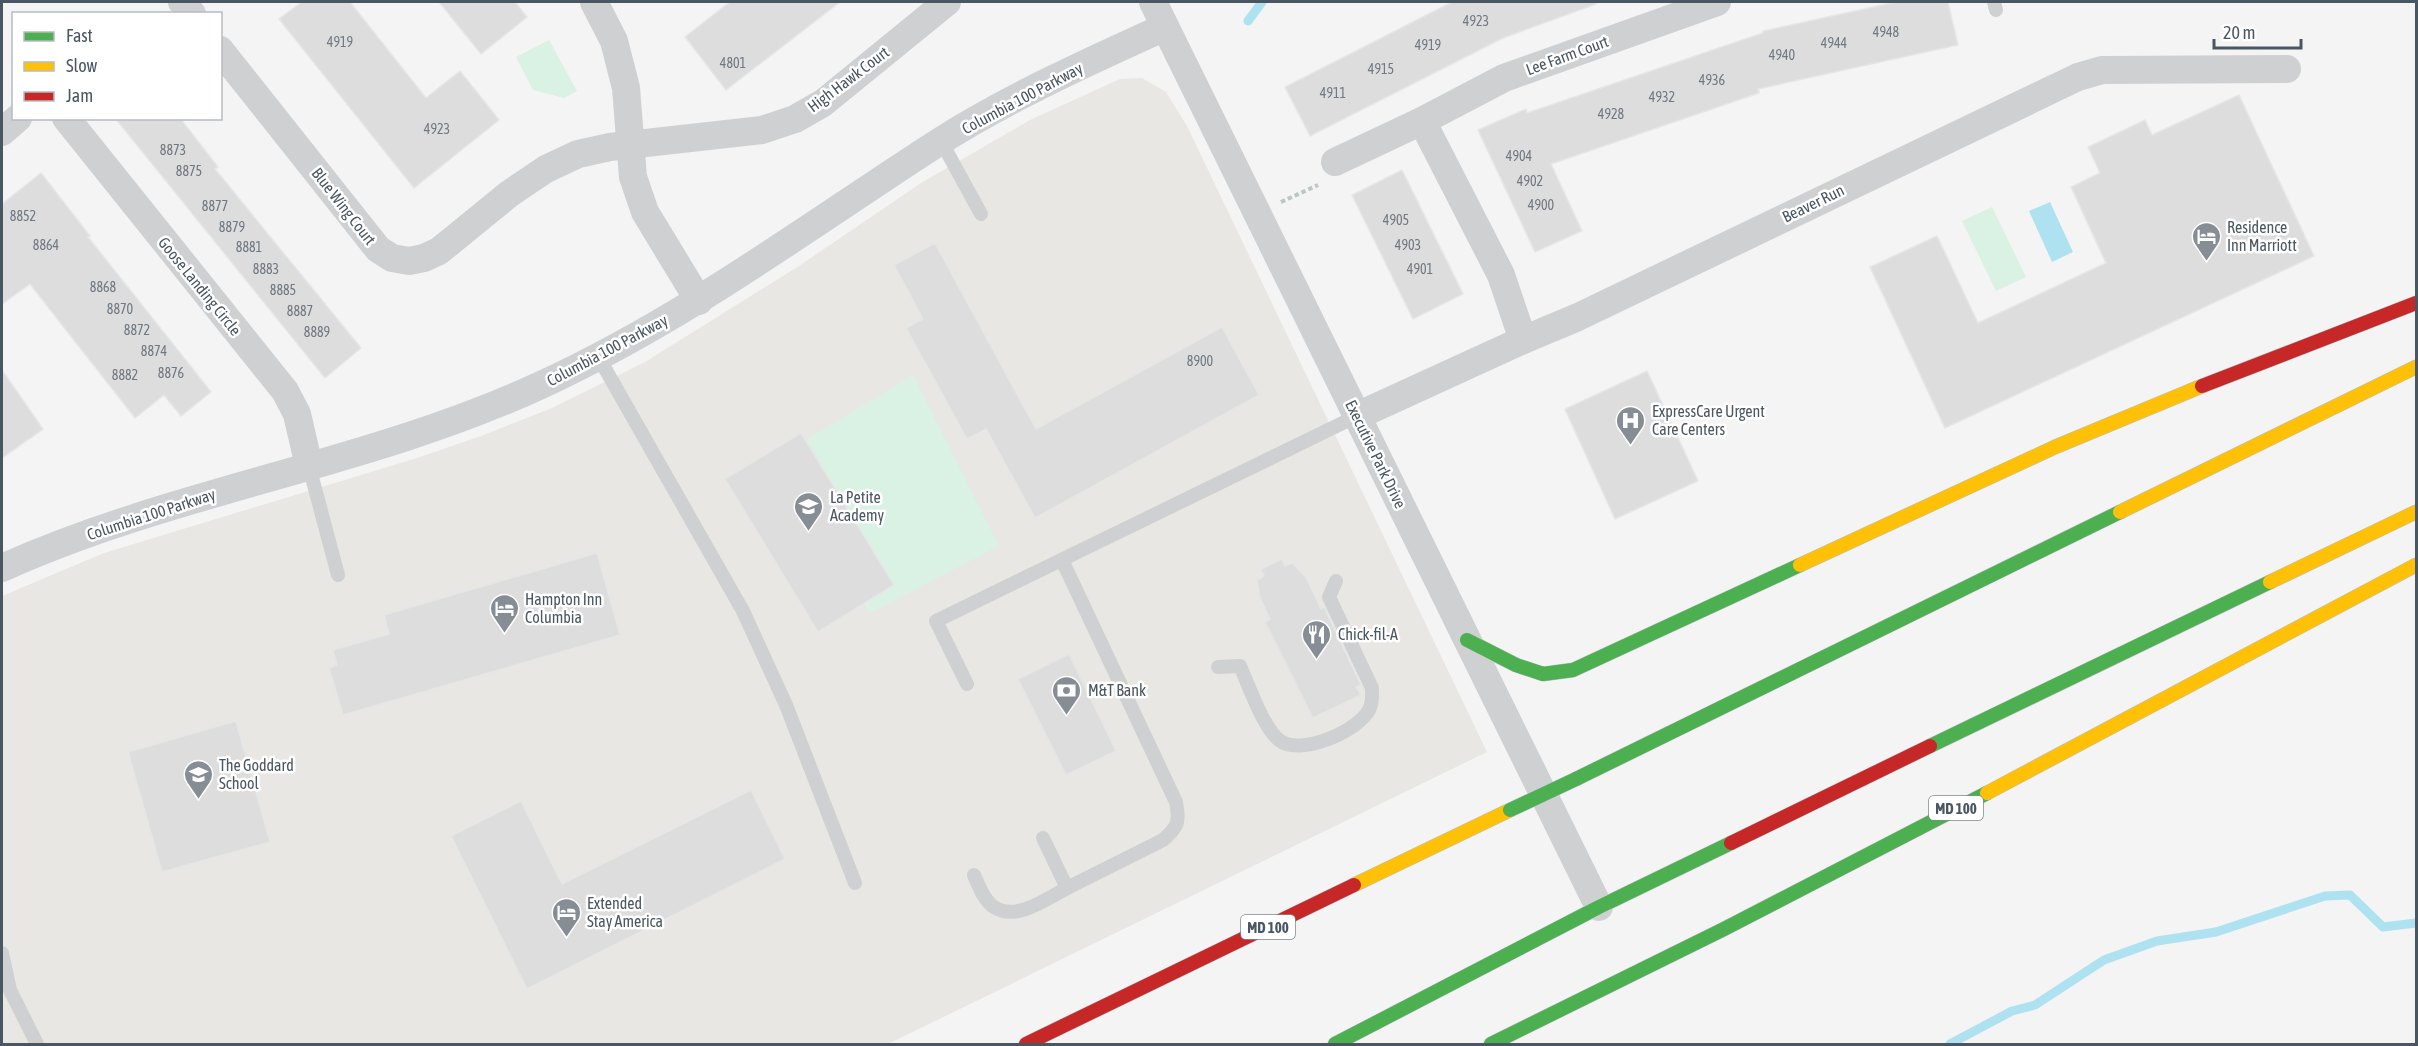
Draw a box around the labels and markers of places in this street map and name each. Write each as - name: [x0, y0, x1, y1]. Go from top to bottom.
- place label: Residence Inn Marriott: [2227, 218, 2297, 254]
- hotel icon: Residence Inn Marriott: [2190, 220, 2222, 262]
- place label: ExpressCare Urgent Care Centers: [1652, 402, 1765, 438]
- hospital icon: ExpressCare Urgent Care Centers: [1615, 404, 1647, 446]
- place label: La Petite Academy: [830, 488, 885, 525]
- school or university icon: La Petite Academy: [793, 490, 825, 532]
- place label: Hampton Inn Columbia: [525, 590, 602, 626]
- hotel icon: Hampton Inn Columbia: [488, 592, 520, 634]
- restaurant icon: Chick-fil-A: [1301, 618, 1333, 660]
- place label: Chick-fil-A: [1338, 625, 1398, 643]
- bank icon: M&T Bank: [1051, 674, 1083, 716]
- place label: M&T Bank: [1088, 681, 1146, 699]
- place label: The Goddard School: [219, 756, 294, 792]
- school or university icon: The Goddard School: [182, 758, 214, 800]
- place label: Extended Stay America: [587, 894, 663, 931]
- hotel icon: Extended Stay America: [550, 896, 582, 938]

